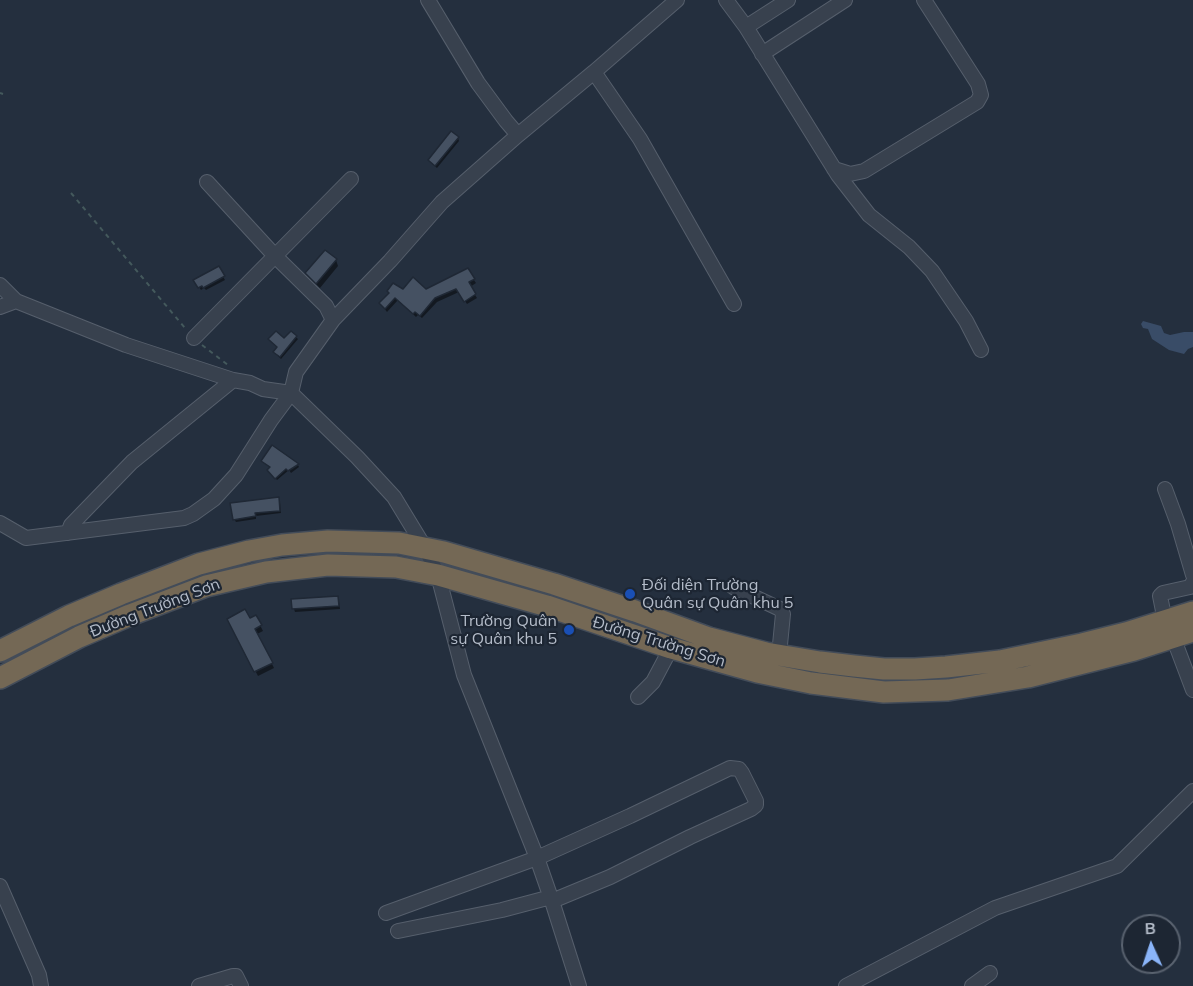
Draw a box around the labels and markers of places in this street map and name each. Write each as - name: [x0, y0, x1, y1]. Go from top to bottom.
- place label: Đối diện Trường Quân sự Quân khu 5: [642, 575, 793, 613]
- marker: Đối diện Trường Quân sự Quân khu 5: [623, 587, 637, 601]
- place label: Trường Quân sự Quân khu 5: [450, 611, 557, 649]
- marker: Trường Quân sự Quân khu 5: [562, 623, 576, 637]

